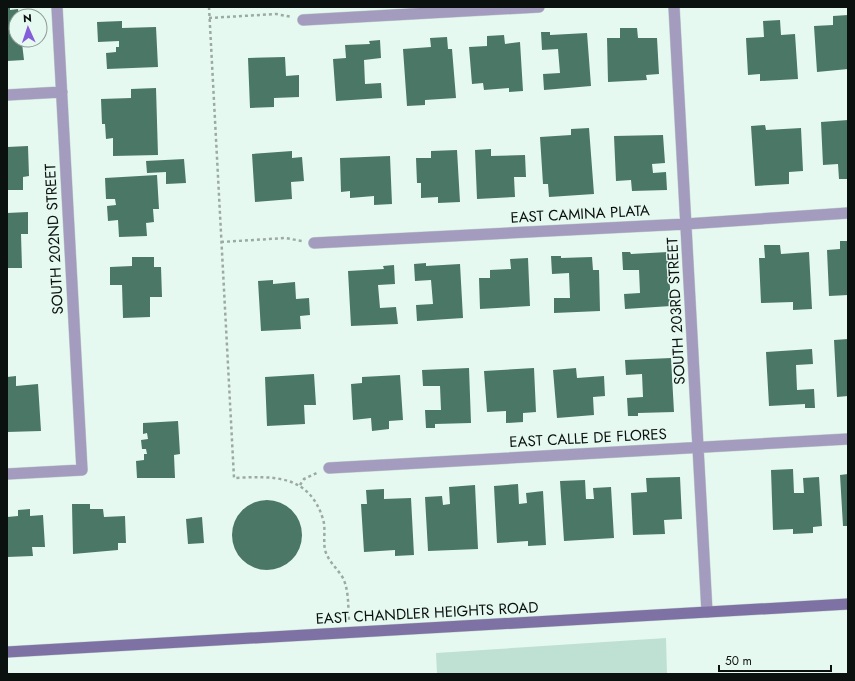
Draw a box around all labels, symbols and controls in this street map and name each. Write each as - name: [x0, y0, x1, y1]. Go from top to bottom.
- north arrow: [8, 8, 48, 48]
- text: N: [23, 10, 32, 26]
- street label: SOUTH 202ND STREET: [39, 163, 69, 315]
- street label: EAST CAMINA PLATA: [510, 199, 650, 229]
- street label: SOUTH 203RD STREET: [661, 237, 691, 385]
- street label: EAST CALLE DE FLORES: [509, 423, 667, 453]
- street label: EAST CHANDLER HEIGHTS ROAD: [315, 596, 539, 630]
- scale bar: [719, 647, 831, 673]
- text: 50 m: [725, 652, 752, 670]

